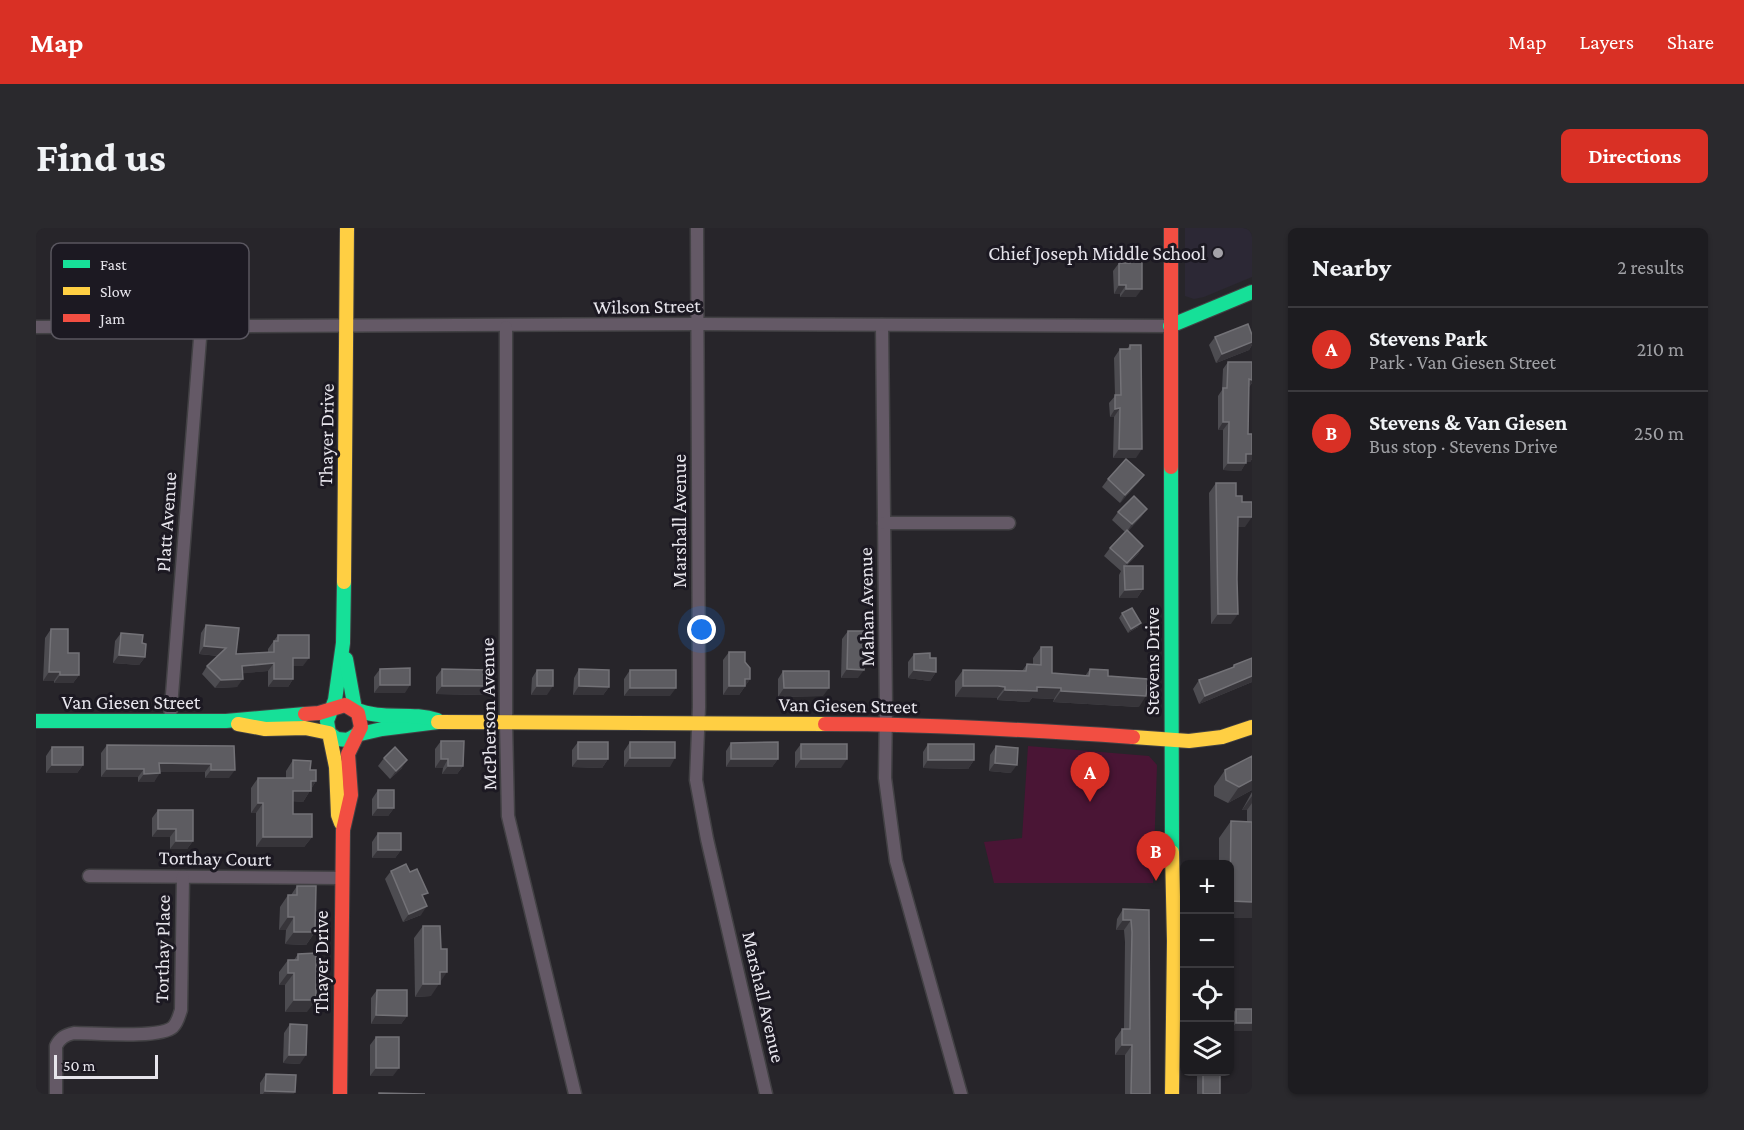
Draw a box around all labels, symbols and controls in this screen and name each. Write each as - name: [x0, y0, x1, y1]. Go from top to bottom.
- text: Map: [30, 27, 83, 58]
- text: Map: [1508, 30, 1547, 54]
- text: Layers: [1580, 30, 1634, 54]
- text: Share: [1667, 30, 1714, 54]
- button: Directions: [1561, 129, 1708, 183]
- text: Find us: [36, 133, 166, 180]
- place label: Chief Joseph Middle School: [988, 242, 1206, 265]
- legend: [51, 243, 249, 339]
- marker: Chief Joseph Middle School: [1211, 246, 1225, 260]
- text: Nearby: [1312, 253, 1391, 282]
- text: Fast: [100, 256, 127, 273]
- text: 2 results: [1617, 256, 1684, 278]
- text: Slow: [100, 283, 132, 300]
- street label: Wilson Street: [593, 294, 701, 318]
- text: Jam: [98, 310, 125, 328]
- text: Stevens Park: [1369, 326, 1487, 351]
- text: A: [1326, 338, 1337, 360]
- text: 210 m: [1637, 338, 1684, 360]
- text: Park · Van Giesen Street: [1369, 351, 1556, 373]
- street label: Thayer Drive: [314, 383, 339, 487]
- text: Stevens & Van Giesen: [1369, 410, 1567, 435]
- text: B: [1326, 422, 1337, 444]
- text: 250 m: [1634, 422, 1684, 444]
- text: Bus stop · Stevens Drive: [1369, 435, 1557, 457]
- street label: Marshall Avenue: [668, 454, 690, 588]
- street label: Platt Avenue: [152, 471, 180, 573]
- street label: Mahan Avenue: [854, 547, 878, 667]
- street label: Stevens Drive: [1141, 607, 1163, 715]
- your location: [687, 615, 716, 644]
- street label: McPherson Avenue: [476, 637, 500, 790]
- street label: Van Giesen Street: [62, 691, 201, 713]
- street label: Van Giesen Street: [778, 693, 918, 717]
- pin: A: [1070, 752, 1110, 802]
- pin: B: [1136, 832, 1176, 881]
- street label: Torthay Court: [159, 846, 272, 871]
- map controls: [1180, 860, 1234, 1076]
- button: +: [1180, 860, 1234, 914]
- street label: Torthay Place: [150, 895, 175, 1003]
- street label: Thayer Drive: [310, 910, 333, 1013]
- button: −: [1180, 914, 1234, 968]
- street label: Marshall Avenue: [738, 929, 790, 1065]
- button: locate: [1180, 968, 1234, 1022]
- button: layers: [1180, 1022, 1234, 1076]
- scale bar: [54, 1052, 158, 1080]
- text: 50 m: [63, 1057, 95, 1074]

